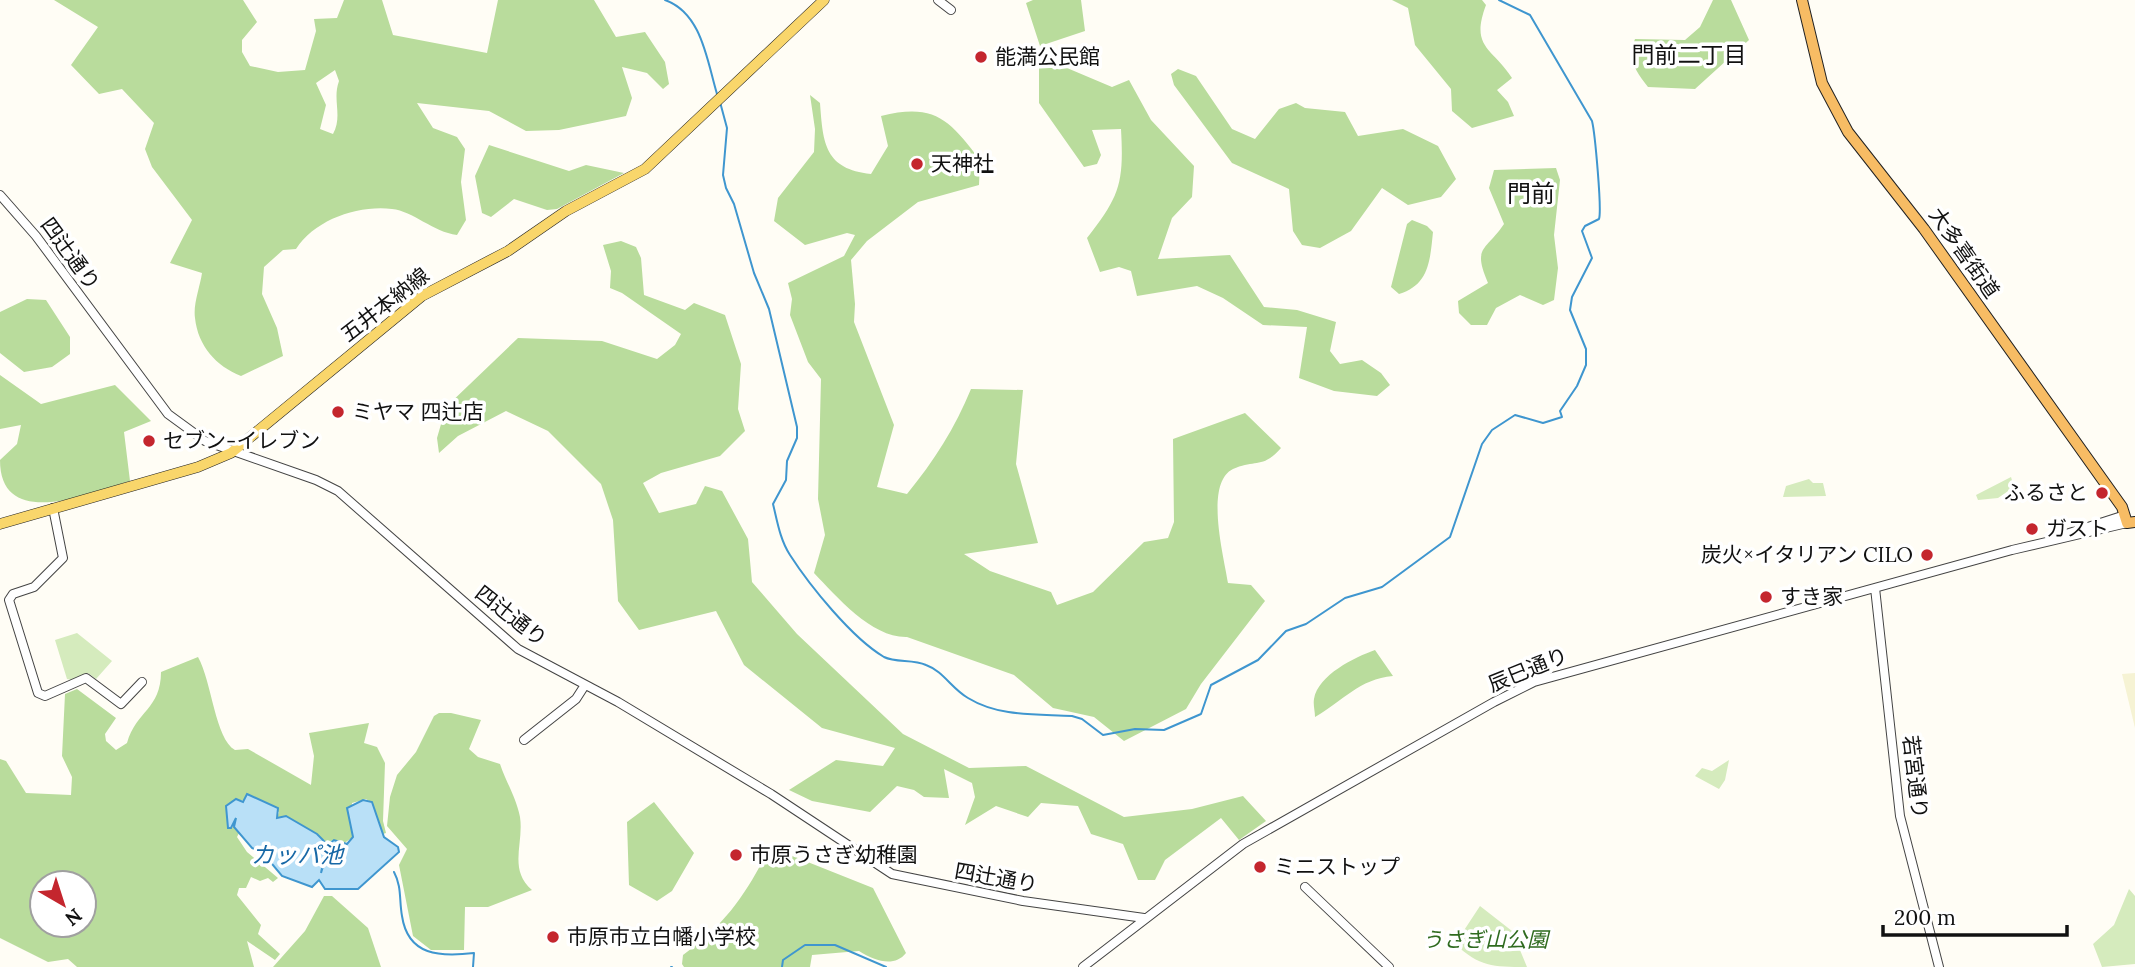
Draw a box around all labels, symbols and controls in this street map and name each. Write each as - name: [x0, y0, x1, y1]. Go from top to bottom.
- district label: 門前二丁目: [1632, 40, 1747, 69]
- place label: 能満公民館: [995, 43, 1100, 70]
- marker: 能満公民館: [973, 49, 989, 65]
- place label: 天神社: [931, 150, 994, 177]
- marker: 天神社: [909, 156, 925, 172]
- district label: 門前: [1507, 178, 1555, 209]
- street label: 大多喜街道: [1923, 202, 2006, 303]
- street label: 四辻通り: [35, 212, 106, 296]
- street label: 五井本納線: [335, 262, 434, 348]
- place label: ミヤマ 四辻店: [352, 398, 484, 425]
- marker: ミヤマ 四辻店: [330, 404, 346, 420]
- place label: セブン-イレブン: [163, 427, 320, 454]
- marker: セブン-イレブン: [141, 433, 157, 449]
- place label: ふるさと: [2004, 479, 2088, 506]
- marker: ふるさと: [2094, 485, 2110, 501]
- place label: ガスト: [2046, 515, 2109, 542]
- marker: ガスト: [2024, 521, 2040, 537]
- place label: 炭火×イタリアン CILO: [1701, 541, 1913, 568]
- marker: 炭火×イタリアン CILO: [1919, 547, 1935, 563]
- street label: 四辻通り: [470, 579, 553, 652]
- place label: すき家: [1780, 583, 1843, 610]
- marker: すき家: [1758, 589, 1774, 605]
- street label: 辰巳通り: [1484, 641, 1572, 698]
- street label: 若宮通り: [1897, 734, 1934, 820]
- water label: カッパ池: [251, 840, 345, 869]
- place label: 市原うさぎ幼稚園: [750, 841, 918, 868]
- marker: 市原うさぎ幼稚園: [728, 847, 744, 863]
- place label: ミニストップ: [1274, 853, 1400, 880]
- street label: 四辻通り: [952, 857, 1040, 898]
- marker: ミニストップ: [1252, 859, 1268, 875]
- north arrow: [28, 869, 98, 939]
- scale bar: [1883, 894, 2067, 938]
- text: N: [60, 903, 87, 931]
- text: 200 m: [1894, 904, 1956, 931]
- place label: 市原市立白幡小学校: [567, 923, 756, 950]
- park label: うさぎ山公園: [1422, 926, 1551, 953]
- marker: 市原市立白幡小学校: [545, 929, 561, 945]

